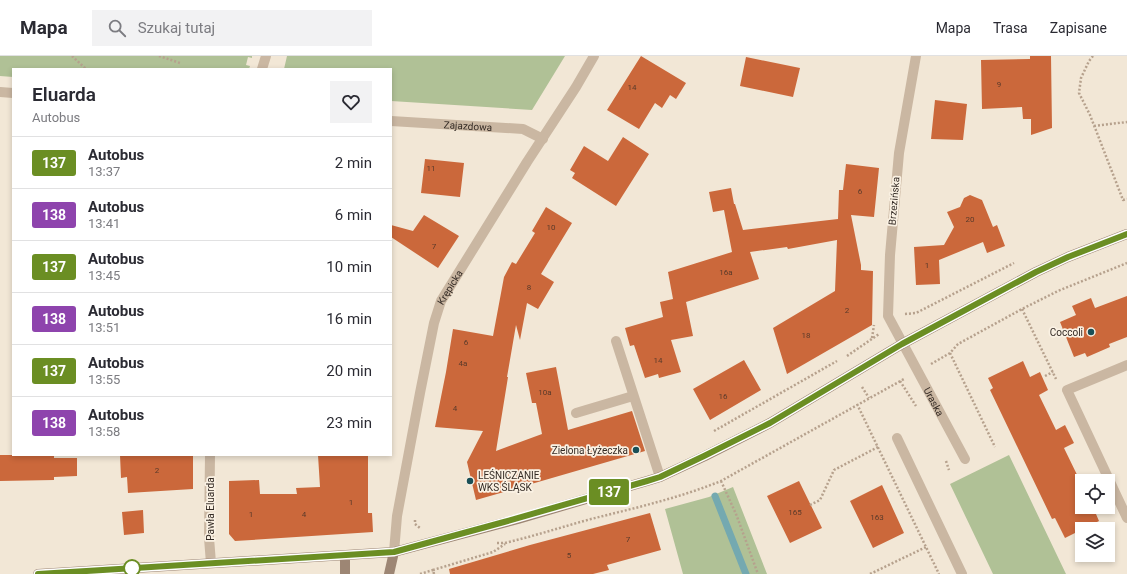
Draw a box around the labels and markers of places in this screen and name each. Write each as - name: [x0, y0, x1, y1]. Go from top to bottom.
- place label: Coccoli: [1050, 327, 1083, 338]
- marker: Coccoli: [1086, 327, 1096, 337]
- place label: Zielona Łyżeczka: [552, 445, 628, 456]
- marker: Zielona Łyżeczka: [631, 445, 641, 455]
- place label: LEŚNICZANIE WKS ŚLĄSK: [478, 469, 540, 493]
- marker: LEŚNICZANIE WKS ŚLĄSK: [465, 476, 475, 486]
- unlabelled marker: [123, 559, 141, 574]

